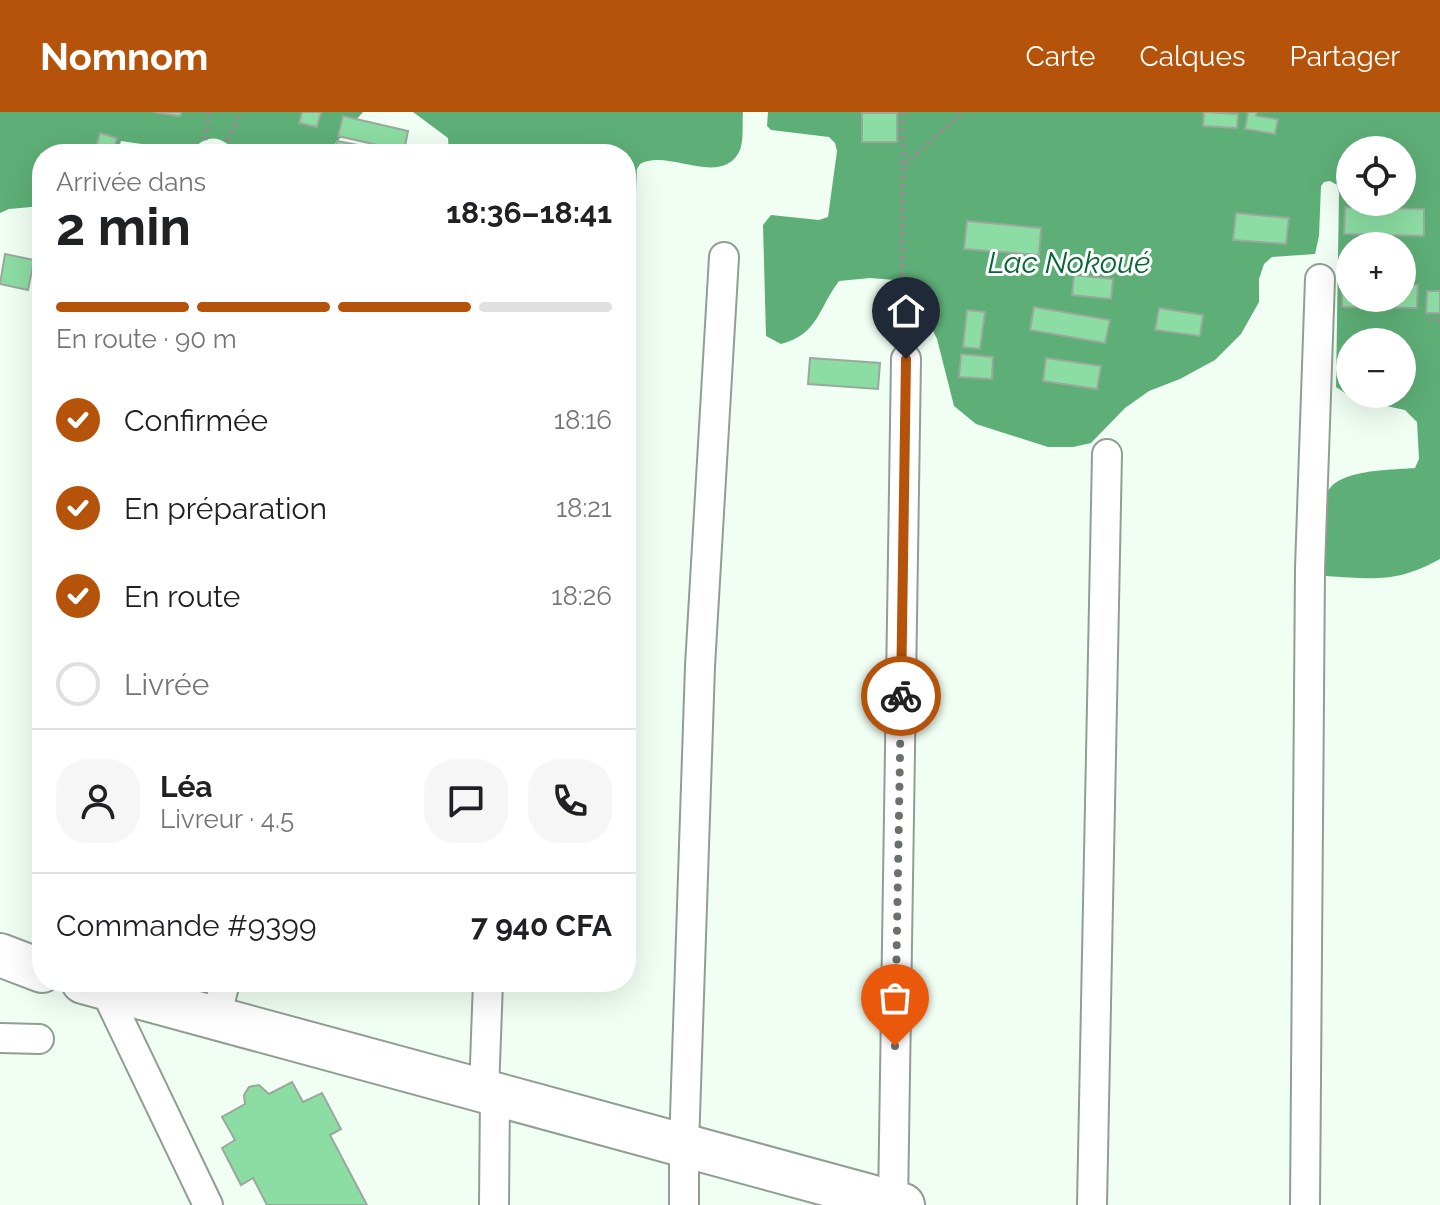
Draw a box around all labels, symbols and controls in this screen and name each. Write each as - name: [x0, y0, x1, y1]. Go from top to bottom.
- text: Nomnom: [40, 34, 208, 79]
- text: Carte: [1026, 40, 1095, 73]
- text: Calques: [1139, 40, 1245, 73]
- text: Partager: [1289, 40, 1400, 73]
- map controls: [1336, 136, 1416, 408]
- button: locate: [1336, 136, 1416, 216]
- text: Arrivée dans: [56, 167, 206, 197]
- text: 18:36–18:41: [446, 195, 612, 230]
- text: 2 min: [56, 196, 191, 257]
- button: +: [1336, 232, 1416, 312]
- water label: Lac Nokoué: [988, 245, 1150, 280]
- pin: [872, 277, 940, 359]
- icon: home: [884, 289, 928, 333]
- text: En route · 90 m: [56, 324, 237, 354]
- button: −: [1336, 328, 1416, 408]
- icon: check: [56, 398, 100, 442]
- text: Confirmée: [124, 403, 268, 438]
- text: 18:16: [554, 405, 612, 435]
- icon: check: [56, 486, 100, 530]
- text: En préparation: [124, 491, 327, 526]
- text: 18:21: [556, 493, 612, 523]
- icon: check: [56, 574, 100, 618]
- text: En route: [124, 579, 240, 614]
- text: 18:26: [551, 581, 612, 611]
- courier: [861, 656, 941, 736]
- text: Livrée: [124, 667, 209, 702]
- icon: bike: [879, 674, 923, 718]
- button: person: [56, 759, 140, 843]
- button: chat: [424, 759, 508, 843]
- button: phone: [528, 759, 612, 843]
- text: Léa: [160, 769, 213, 804]
- text: Livreur · 4.5: [160, 804, 294, 834]
- text: Commande #9399: [56, 908, 317, 943]
- text: 7 940 CFA: [471, 908, 612, 943]
- pin: [861, 964, 929, 1046]
- icon: bag: [873, 976, 917, 1020]

